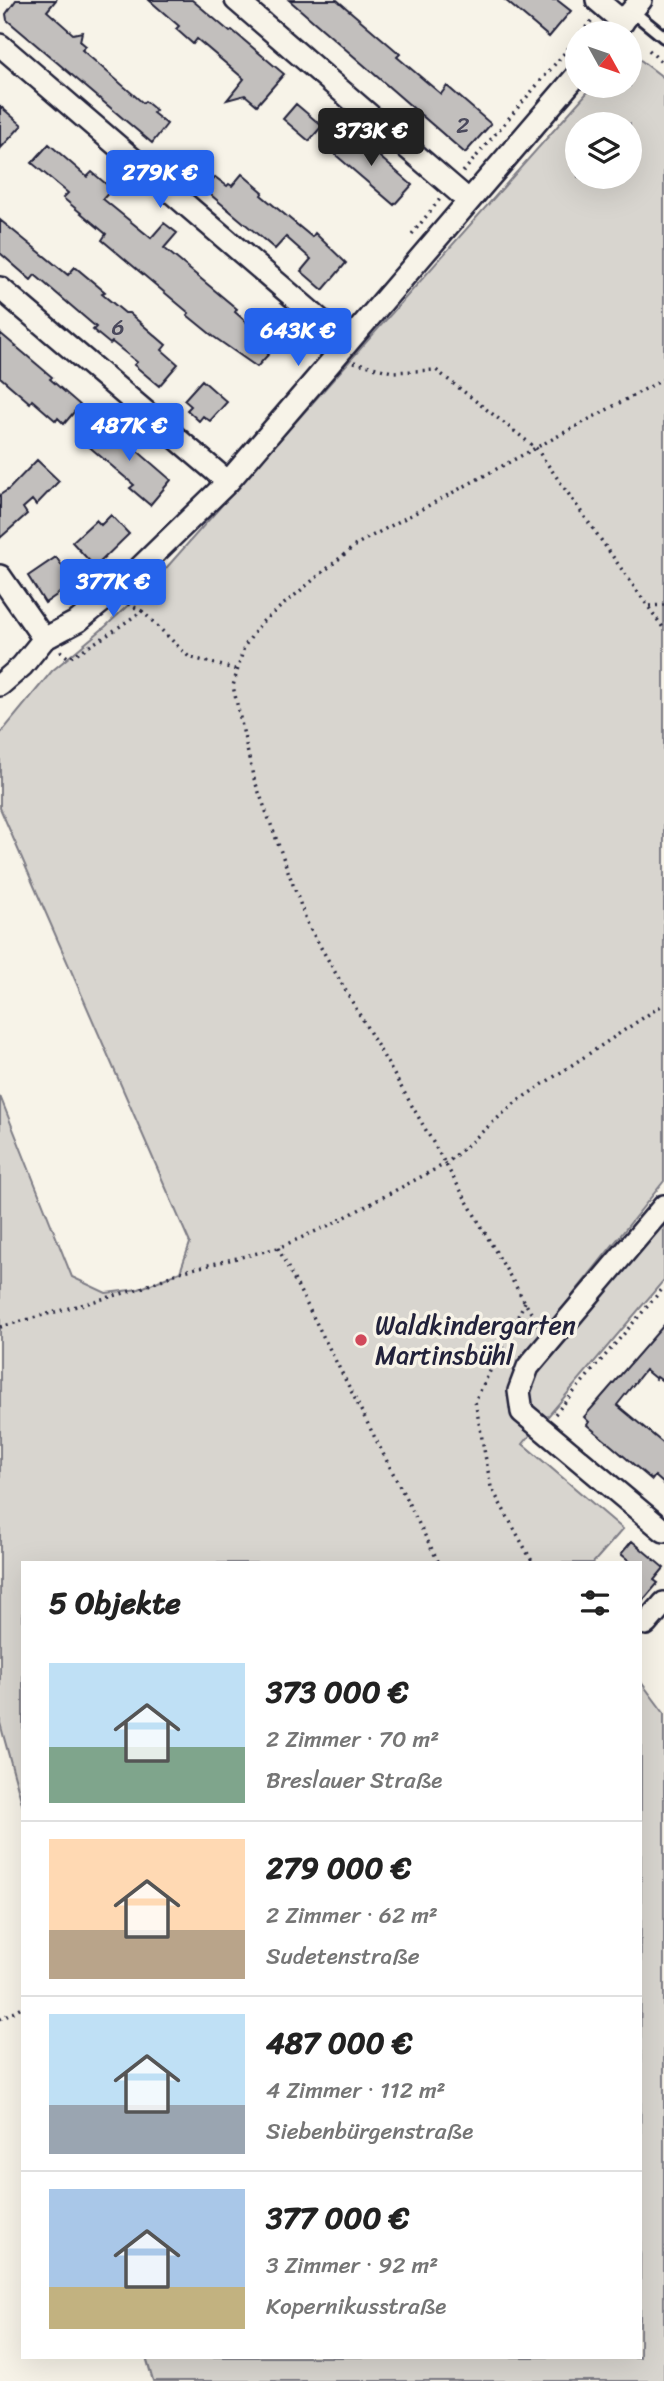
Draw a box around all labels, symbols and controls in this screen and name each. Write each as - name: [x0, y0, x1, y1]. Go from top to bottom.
- north arrow: [565, 21, 642, 98]
- map controls: [565, 21, 642, 189]
- house number: 2: [456, 105, 470, 146]
- pin: 373K €: [314, 108, 428, 168]
- text: 373K €: [334, 110, 408, 151]
- button: layers: [565, 112, 642, 189]
- pin: 279K €: [103, 150, 217, 210]
- text: 279K €: [122, 152, 198, 193]
- house number: 6: [111, 307, 125, 348]
- pin: 643K €: [241, 308, 355, 368]
- text: 643K €: [260, 310, 336, 351]
- pin: 487K €: [72, 404, 186, 463]
- text: 487K €: [91, 405, 167, 446]
- pin: 377K €: [56, 560, 170, 619]
- text: 377K €: [76, 561, 150, 602]
- place label: Waldkindergarten Martinsbühl: [375, 1302, 576, 1378]
- marker: Waldkindergarten Martinsbühl: [353, 1332, 369, 1348]
- text: 5 Objekte: [49, 1576, 181, 1630]
- icon: filters: [576, 1584, 614, 1622]
- text: 373 000 €: [266, 1665, 408, 1719]
- icon: home: [105, 1691, 189, 1775]
- text: 2 Zimmer · 70 m²: [266, 1719, 439, 1760]
- text: Breslauer Straße: [266, 1760, 442, 1801]
- text: 279 000 €: [266, 1841, 411, 1895]
- icon: home: [105, 1867, 189, 1951]
- text: 2 Zimmer · 62 m²: [266, 1895, 438, 1936]
- text: Sudetenstraße: [266, 1936, 420, 1977]
- text: 487 000 €: [266, 2016, 412, 2070]
- icon: home: [105, 2042, 189, 2126]
- text: 4 Zimmer · 112 m²: [266, 2070, 446, 2111]
- text: Siebenbürgenstraße: [266, 2111, 473, 2152]
- text: 377 000 €: [266, 2191, 409, 2245]
- icon: home: [105, 2217, 189, 2301]
- text: 3 Zimmer · 92 m²: [266, 2245, 438, 2286]
- text: Kopernikusstraße: [266, 2286, 446, 2327]

